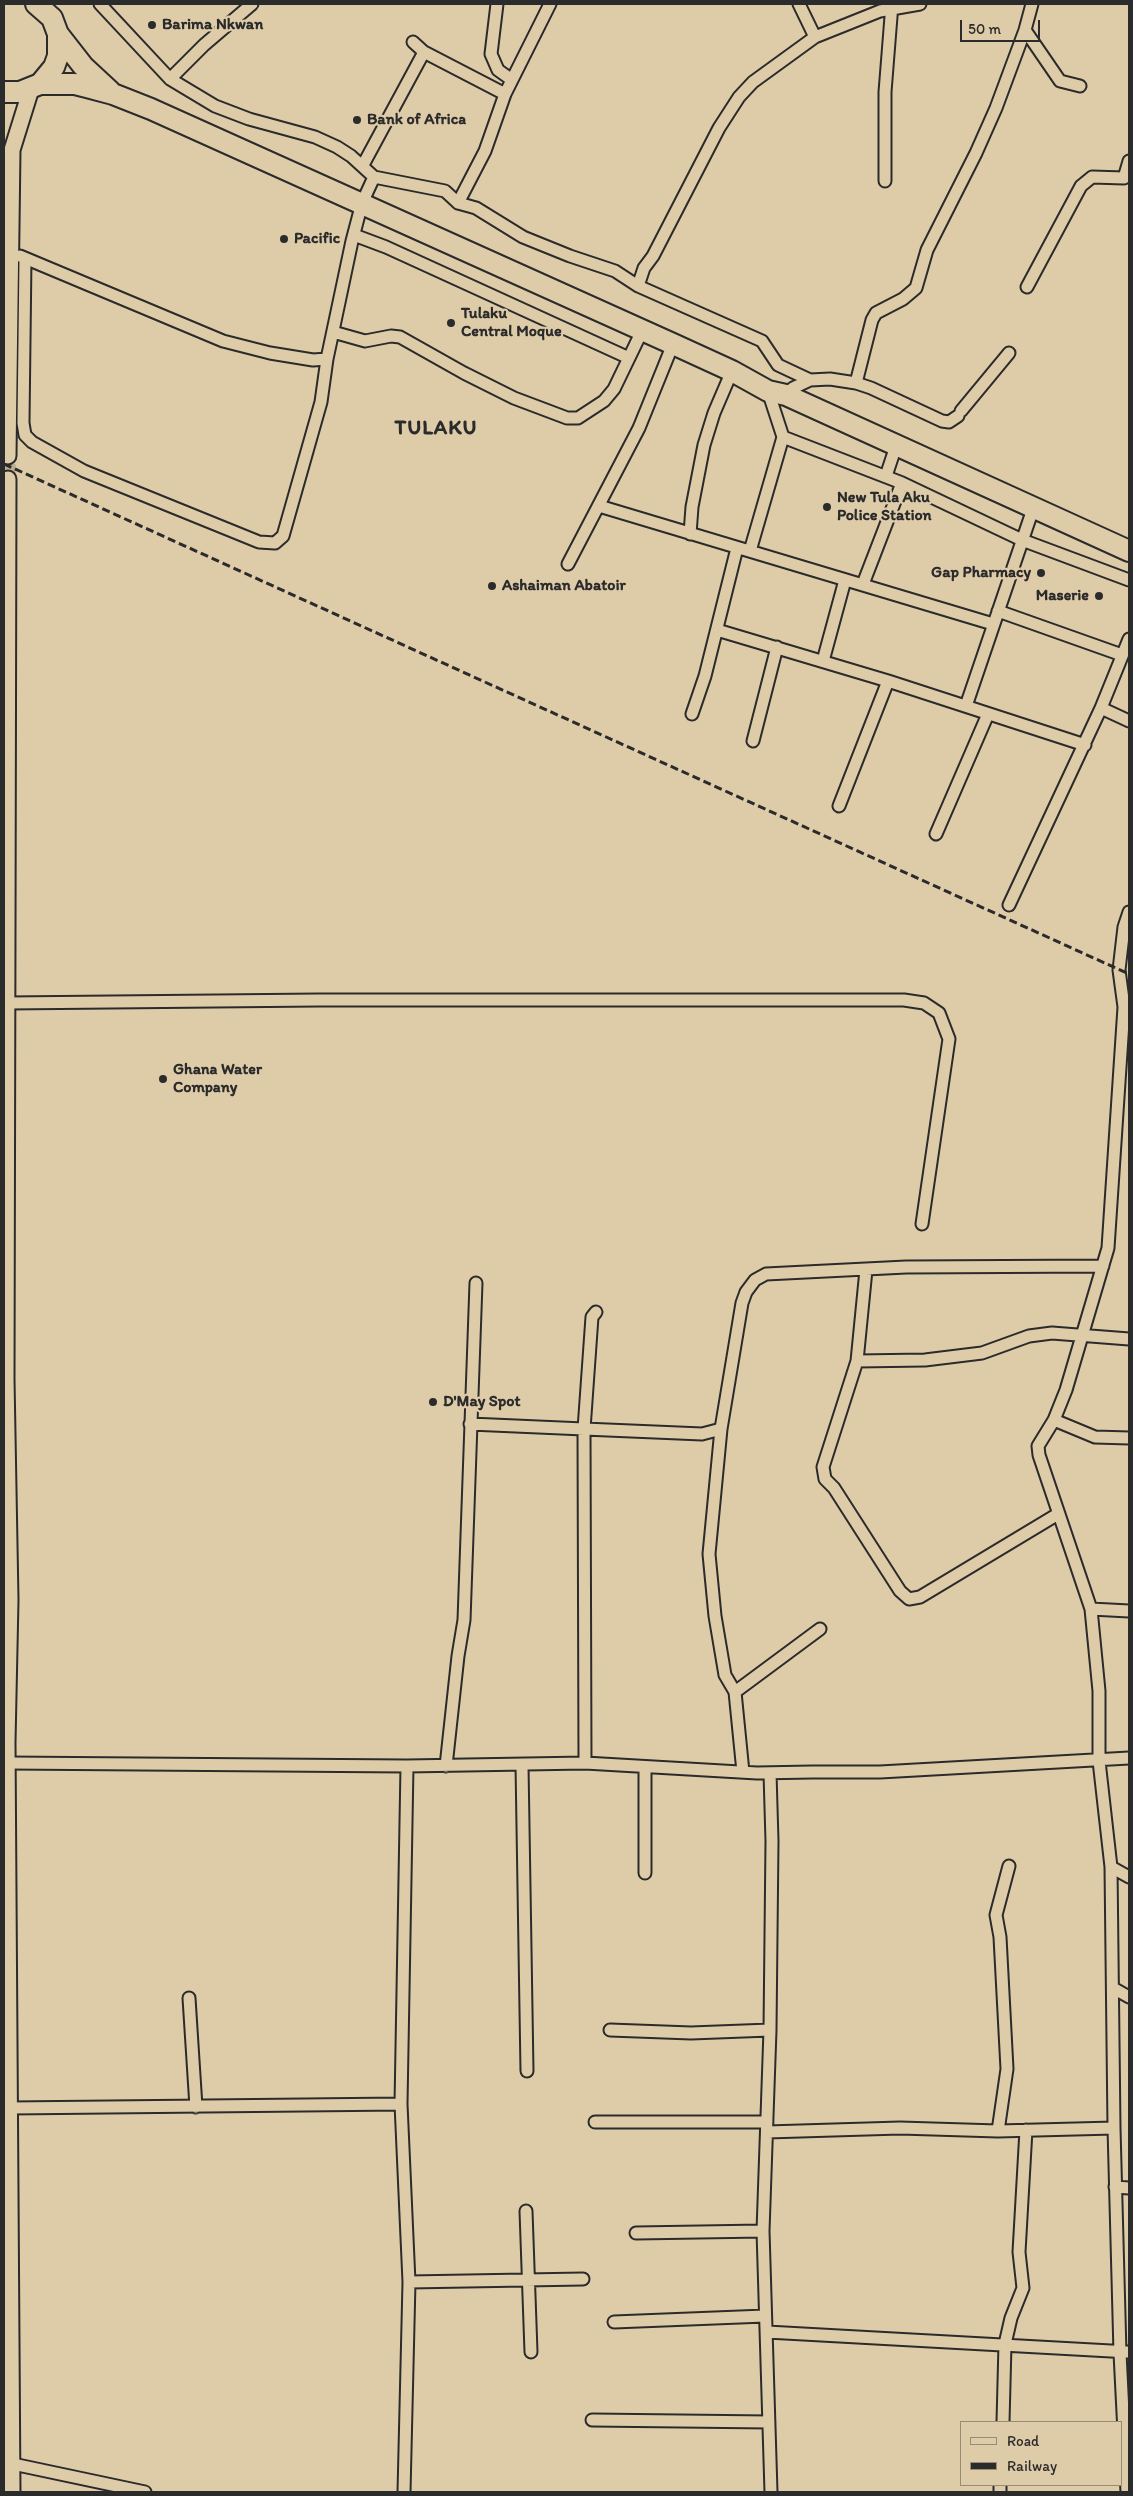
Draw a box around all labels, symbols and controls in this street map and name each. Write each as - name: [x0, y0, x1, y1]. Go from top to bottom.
- scale bar: [963, 10, 1043, 42]
- place label: Barima Nkwan: [162, 15, 263, 35]
- marker: Barima Nkwan: [146, 19, 158, 31]
- text: 50 m: [968, 20, 1001, 38]
- place label: Bank of Africa: [367, 110, 466, 130]
- marker: Bank of Africa: [351, 114, 363, 126]
- place label: Pacific: [294, 229, 340, 249]
- marker: Pacific: [278, 233, 290, 245]
- place label: Tulaku Central Moque: [461, 304, 562, 342]
- marker: Tulaku Central Moque: [445, 317, 457, 329]
- district label: TULAKU: [394, 416, 478, 442]
- place label: New Tula Aku Police Station: [837, 488, 932, 526]
- marker: New Tula Aku Police Station: [821, 501, 833, 513]
- place label: Gap Pharmacy: [931, 563, 1031, 583]
- marker: Gap Pharmacy: [1035, 567, 1047, 579]
- place label: Ashaiman Abatoir: [502, 576, 626, 596]
- marker: Ashaiman Abatoir: [486, 580, 498, 592]
- place label: Maserie: [1036, 586, 1089, 606]
- marker: Maserie: [1093, 590, 1105, 602]
- place label: Ghana Water Company: [173, 1060, 262, 1098]
- marker: Ghana Water Company: [157, 1073, 169, 1085]
- place label: D'May Spot: [443, 1392, 520, 1412]
- marker: D'May Spot: [427, 1396, 439, 1408]
- legend: [960, 2421, 1123, 2486]
- text: Road: [1007, 2432, 1039, 2450]
- text: Railway: [1007, 2457, 1057, 2475]

